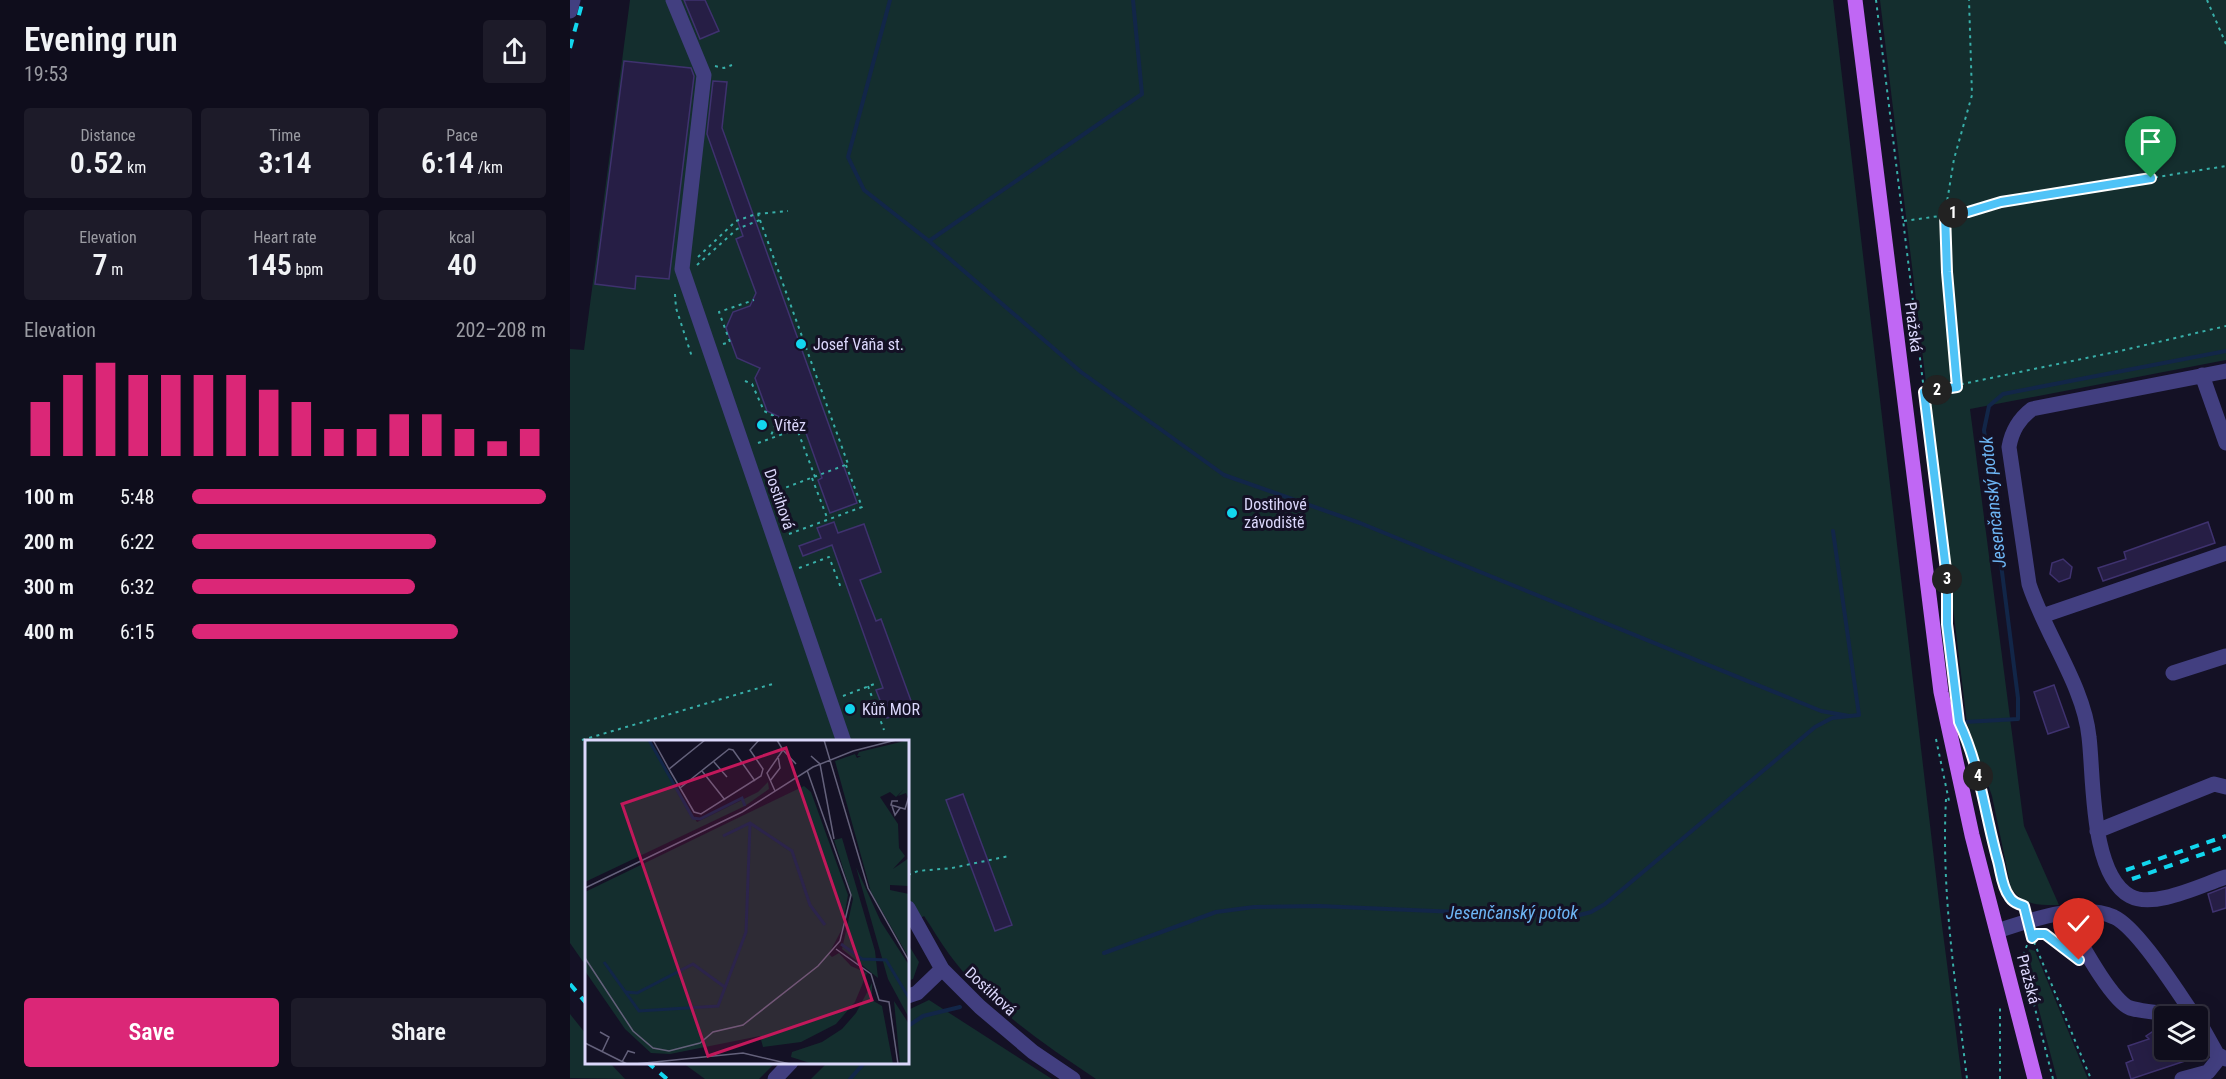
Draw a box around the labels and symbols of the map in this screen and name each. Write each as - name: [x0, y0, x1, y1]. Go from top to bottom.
- pin: [2125, 116, 2176, 178]
- pin: 1: [1938, 198, 1968, 228]
- street label: Pražská: [1901, 301, 1926, 353]
- place label: Josef Váňa st.: [813, 335, 904, 354]
- marker: Josef Váňa st.: [794, 337, 808, 351]
- pin: 2: [1922, 375, 1952, 405]
- place label: Vítěz: [774, 416, 806, 435]
- marker: Vítěz: [755, 418, 769, 432]
- water label: Jesenčanský potok: [1975, 434, 2010, 569]
- street label: Dostihová: [760, 466, 799, 532]
- place label: Dostihové závodiště: [1244, 495, 1307, 532]
- marker: Dostihové závodiště: [1225, 506, 1239, 520]
- pin: 3: [1932, 564, 1962, 594]
- place label: Kůň MOR: [862, 700, 920, 719]
- marker: Kůň MOR: [843, 702, 857, 716]
- inset map: [585, 740, 909, 1064]
- pin: 4: [1963, 761, 1993, 791]
- pin: [2053, 898, 2104, 960]
- water label: Jesenčanský potok: [1446, 902, 1579, 923]
- street label: Pražská: [2013, 952, 2044, 1006]
- street label: Dostihová: [961, 963, 1020, 1020]

